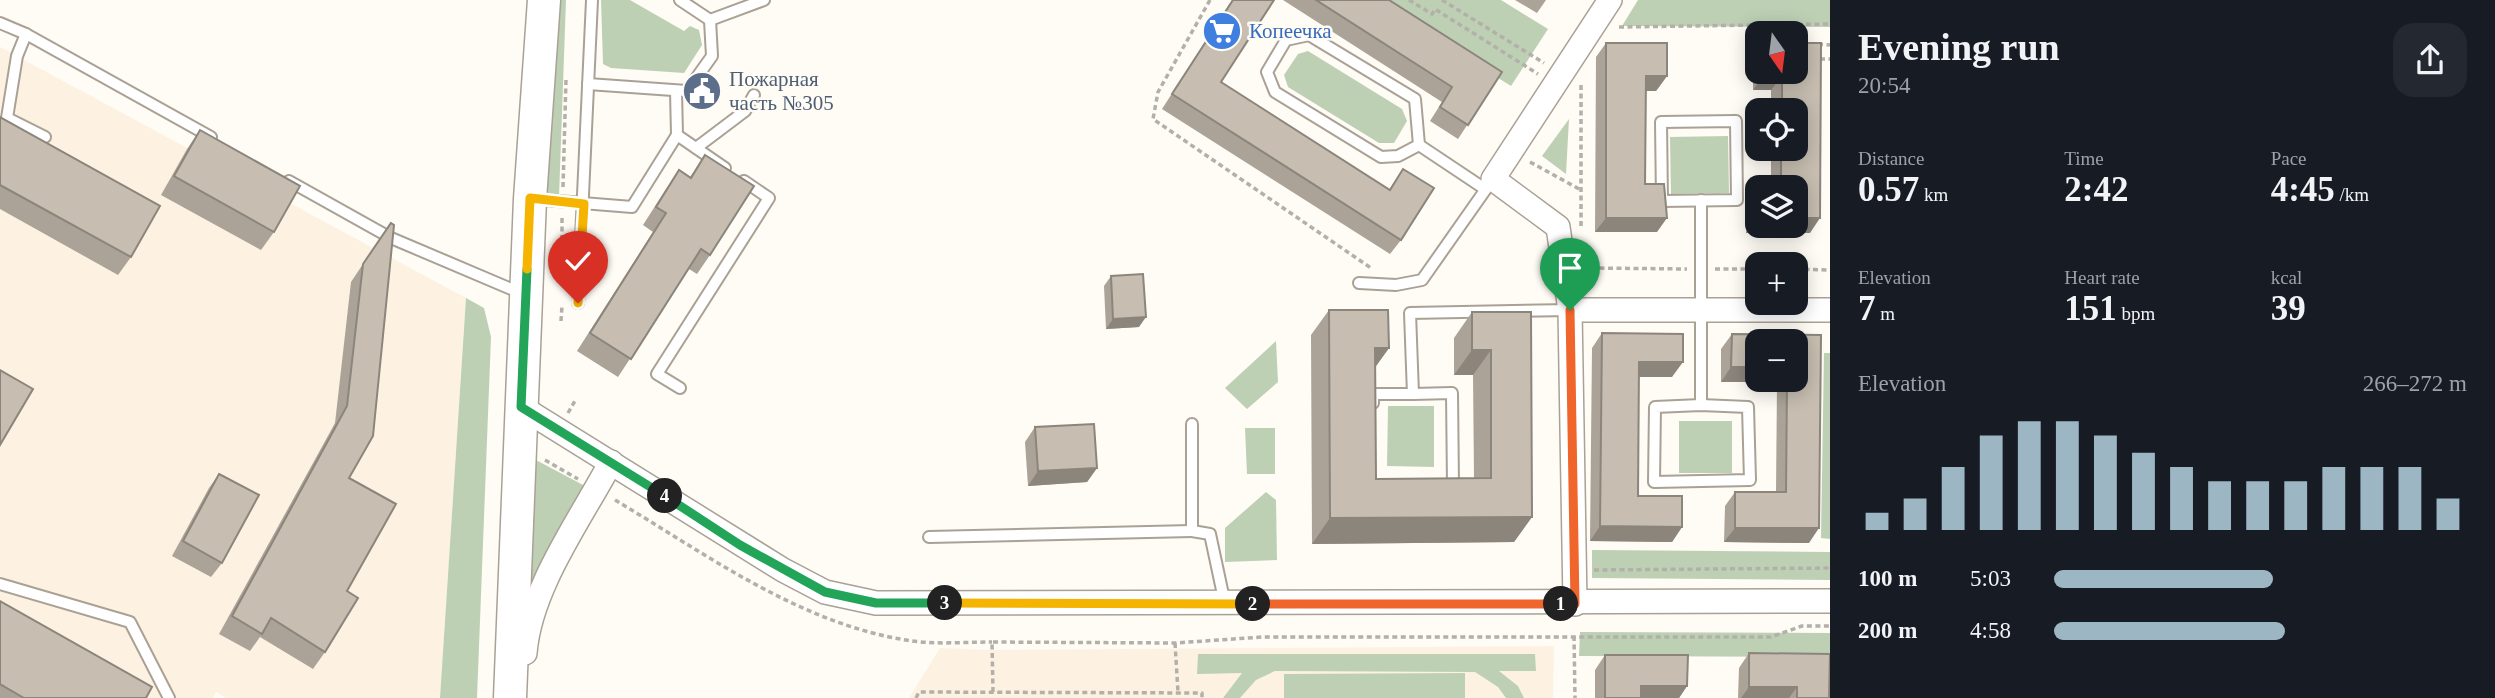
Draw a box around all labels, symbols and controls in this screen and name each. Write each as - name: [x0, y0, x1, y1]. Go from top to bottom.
- supermarket icon: Копеечка: [1201, 10, 1243, 52]
- place label: Копеечка: [1249, 19, 1332, 43]
- north arrow: [1745, 21, 1808, 84]
- map controls: [1745, 21, 1808, 392]
- button: share: [2393, 23, 2467, 97]
- text: Evening run: [1858, 26, 2060, 68]
- place label: Пожарная часть №305: [729, 67, 834, 115]
- public building icon: Пожарная часть №305: [681, 70, 723, 112]
- text: 20:54: [1858, 73, 1910, 98]
- button: locate: [1745, 98, 1808, 161]
- text: Distance: [1858, 148, 1924, 169]
- text: Time: [2064, 148, 2104, 169]
- text: Pace: [2271, 148, 2307, 169]
- text: 0.57: [1858, 170, 1919, 209]
- text: 2:42: [2064, 170, 2128, 209]
- text: 4:45: [2271, 170, 2335, 209]
- button: layers: [1745, 175, 1808, 238]
- text: km: [1919, 184, 1948, 205]
- text: /km: [2335, 184, 2369, 205]
- pin: [548, 231, 608, 303]
- pin: [1540, 238, 1600, 310]
- icon: check: [559, 242, 597, 280]
- icon: arrive: [1551, 249, 1589, 287]
- button: +: [1745, 252, 1808, 315]
- text: Elevation: [1858, 267, 1931, 288]
- text: Heart rate: [2064, 267, 2140, 288]
- text: kcal: [2271, 267, 2302, 288]
- text: 7: [1858, 289, 1876, 328]
- text: 151: [2064, 289, 2117, 328]
- text: 39: [2271, 289, 2306, 328]
- text: m: [1876, 303, 1895, 324]
- text: bpm: [2117, 303, 2155, 324]
- button: −: [1745, 329, 1808, 392]
- text: Elevation: [1858, 371, 1946, 396]
- text: 266–272 m: [2363, 371, 2467, 396]
- pin: 4: [648, 478, 682, 514]
- text: 4: [660, 485, 669, 506]
- text: 100 m: [1858, 566, 1917, 591]
- text: 5:03: [1970, 566, 2011, 591]
- pin: 3: [928, 586, 962, 620]
- pin: 2: [1236, 586, 1270, 622]
- pin: 1: [1544, 586, 1578, 622]
- text: 3: [940, 592, 949, 613]
- text: 2: [1248, 593, 1257, 614]
- text: 1: [1556, 593, 1565, 614]
- text: 200 m: [1858, 618, 1917, 643]
- text: 4:58: [1970, 618, 2011, 643]

